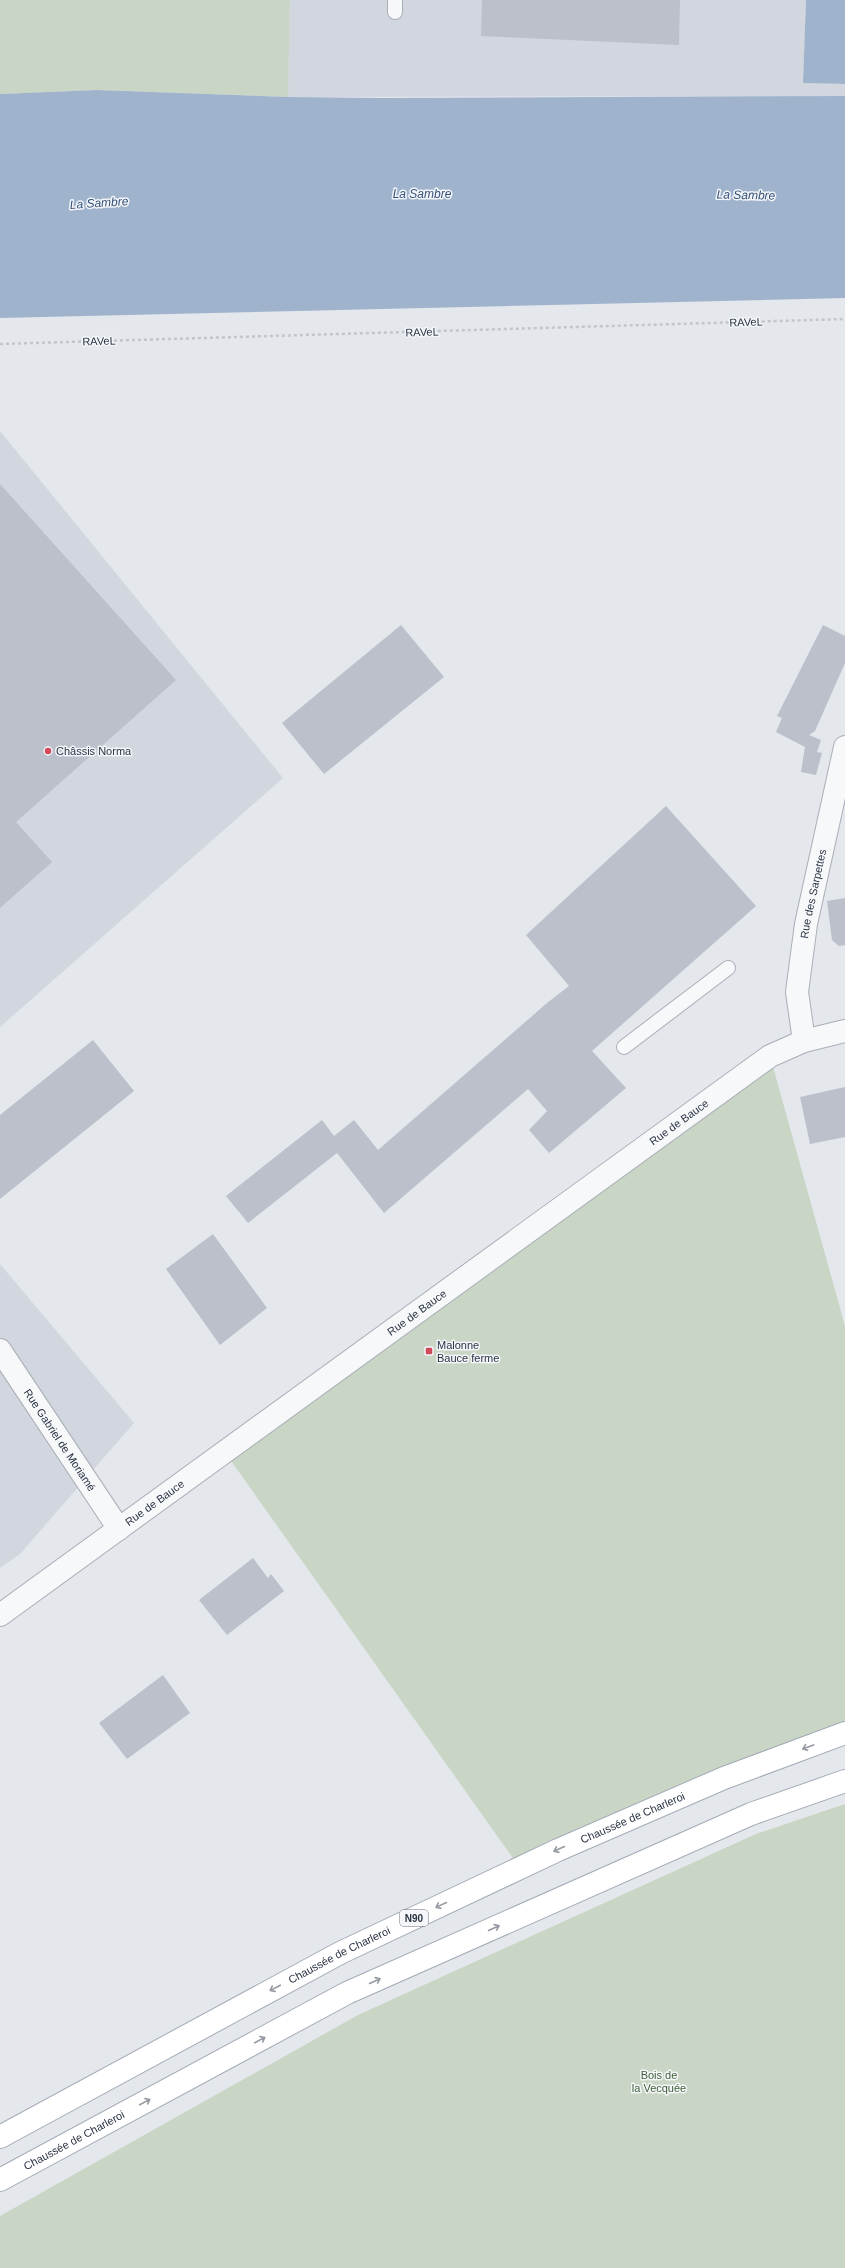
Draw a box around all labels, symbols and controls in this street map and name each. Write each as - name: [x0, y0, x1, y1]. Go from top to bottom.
- water label: La Sambre: [393, 187, 452, 201]
- water label: La Sambre: [717, 187, 776, 203]
- water label: La Sambre: [69, 194, 129, 212]
- street label: RAVeL: [729, 315, 763, 329]
- street label: RAVeL: [405, 325, 439, 339]
- street label: RAVeL: [82, 334, 116, 348]
- place label: Châssis Norma: [56, 745, 132, 757]
- marker: Châssis Norma: [43, 746, 53, 756]
- street label: Rue des Sarpettes: [798, 847, 828, 939]
- street label: Rue de Bauce: [647, 1097, 711, 1147]
- street label: Rue de Bauce: [385, 1287, 449, 1338]
- place label: Malonne Bauce ferme: [437, 1339, 499, 1364]
- marker: Malonne Bauce ferme: [424, 1346, 434, 1356]
- street label: Rue Gabriel de Moriamé: [22, 1387, 98, 1493]
- street label: Rue de Bauce: [123, 1477, 186, 1528]
- one-way arrow: [803, 1743, 815, 1751]
- street label: Chaussée de Charleroi: [579, 1790, 687, 1846]
- one-way arrow: [553, 1846, 565, 1854]
- one-way arrow: [436, 1902, 448, 1909]
- road number: N90: [400, 1910, 428, 1926]
- street label: Chaussée de Charleroi: [286, 1924, 392, 1986]
- one-way arrow: [487, 1924, 499, 1931]
- one-way arrow: [369, 1976, 381, 1984]
- one-way arrow: [269, 1985, 281, 1993]
- one-way arrow: [253, 2036, 265, 2043]
- park label: Bois de la Vecquée: [632, 2069, 686, 2094]
- one-way arrow: [139, 2098, 151, 2105]
- street label: Chaussée de Charleroi: [22, 2108, 126, 2172]

